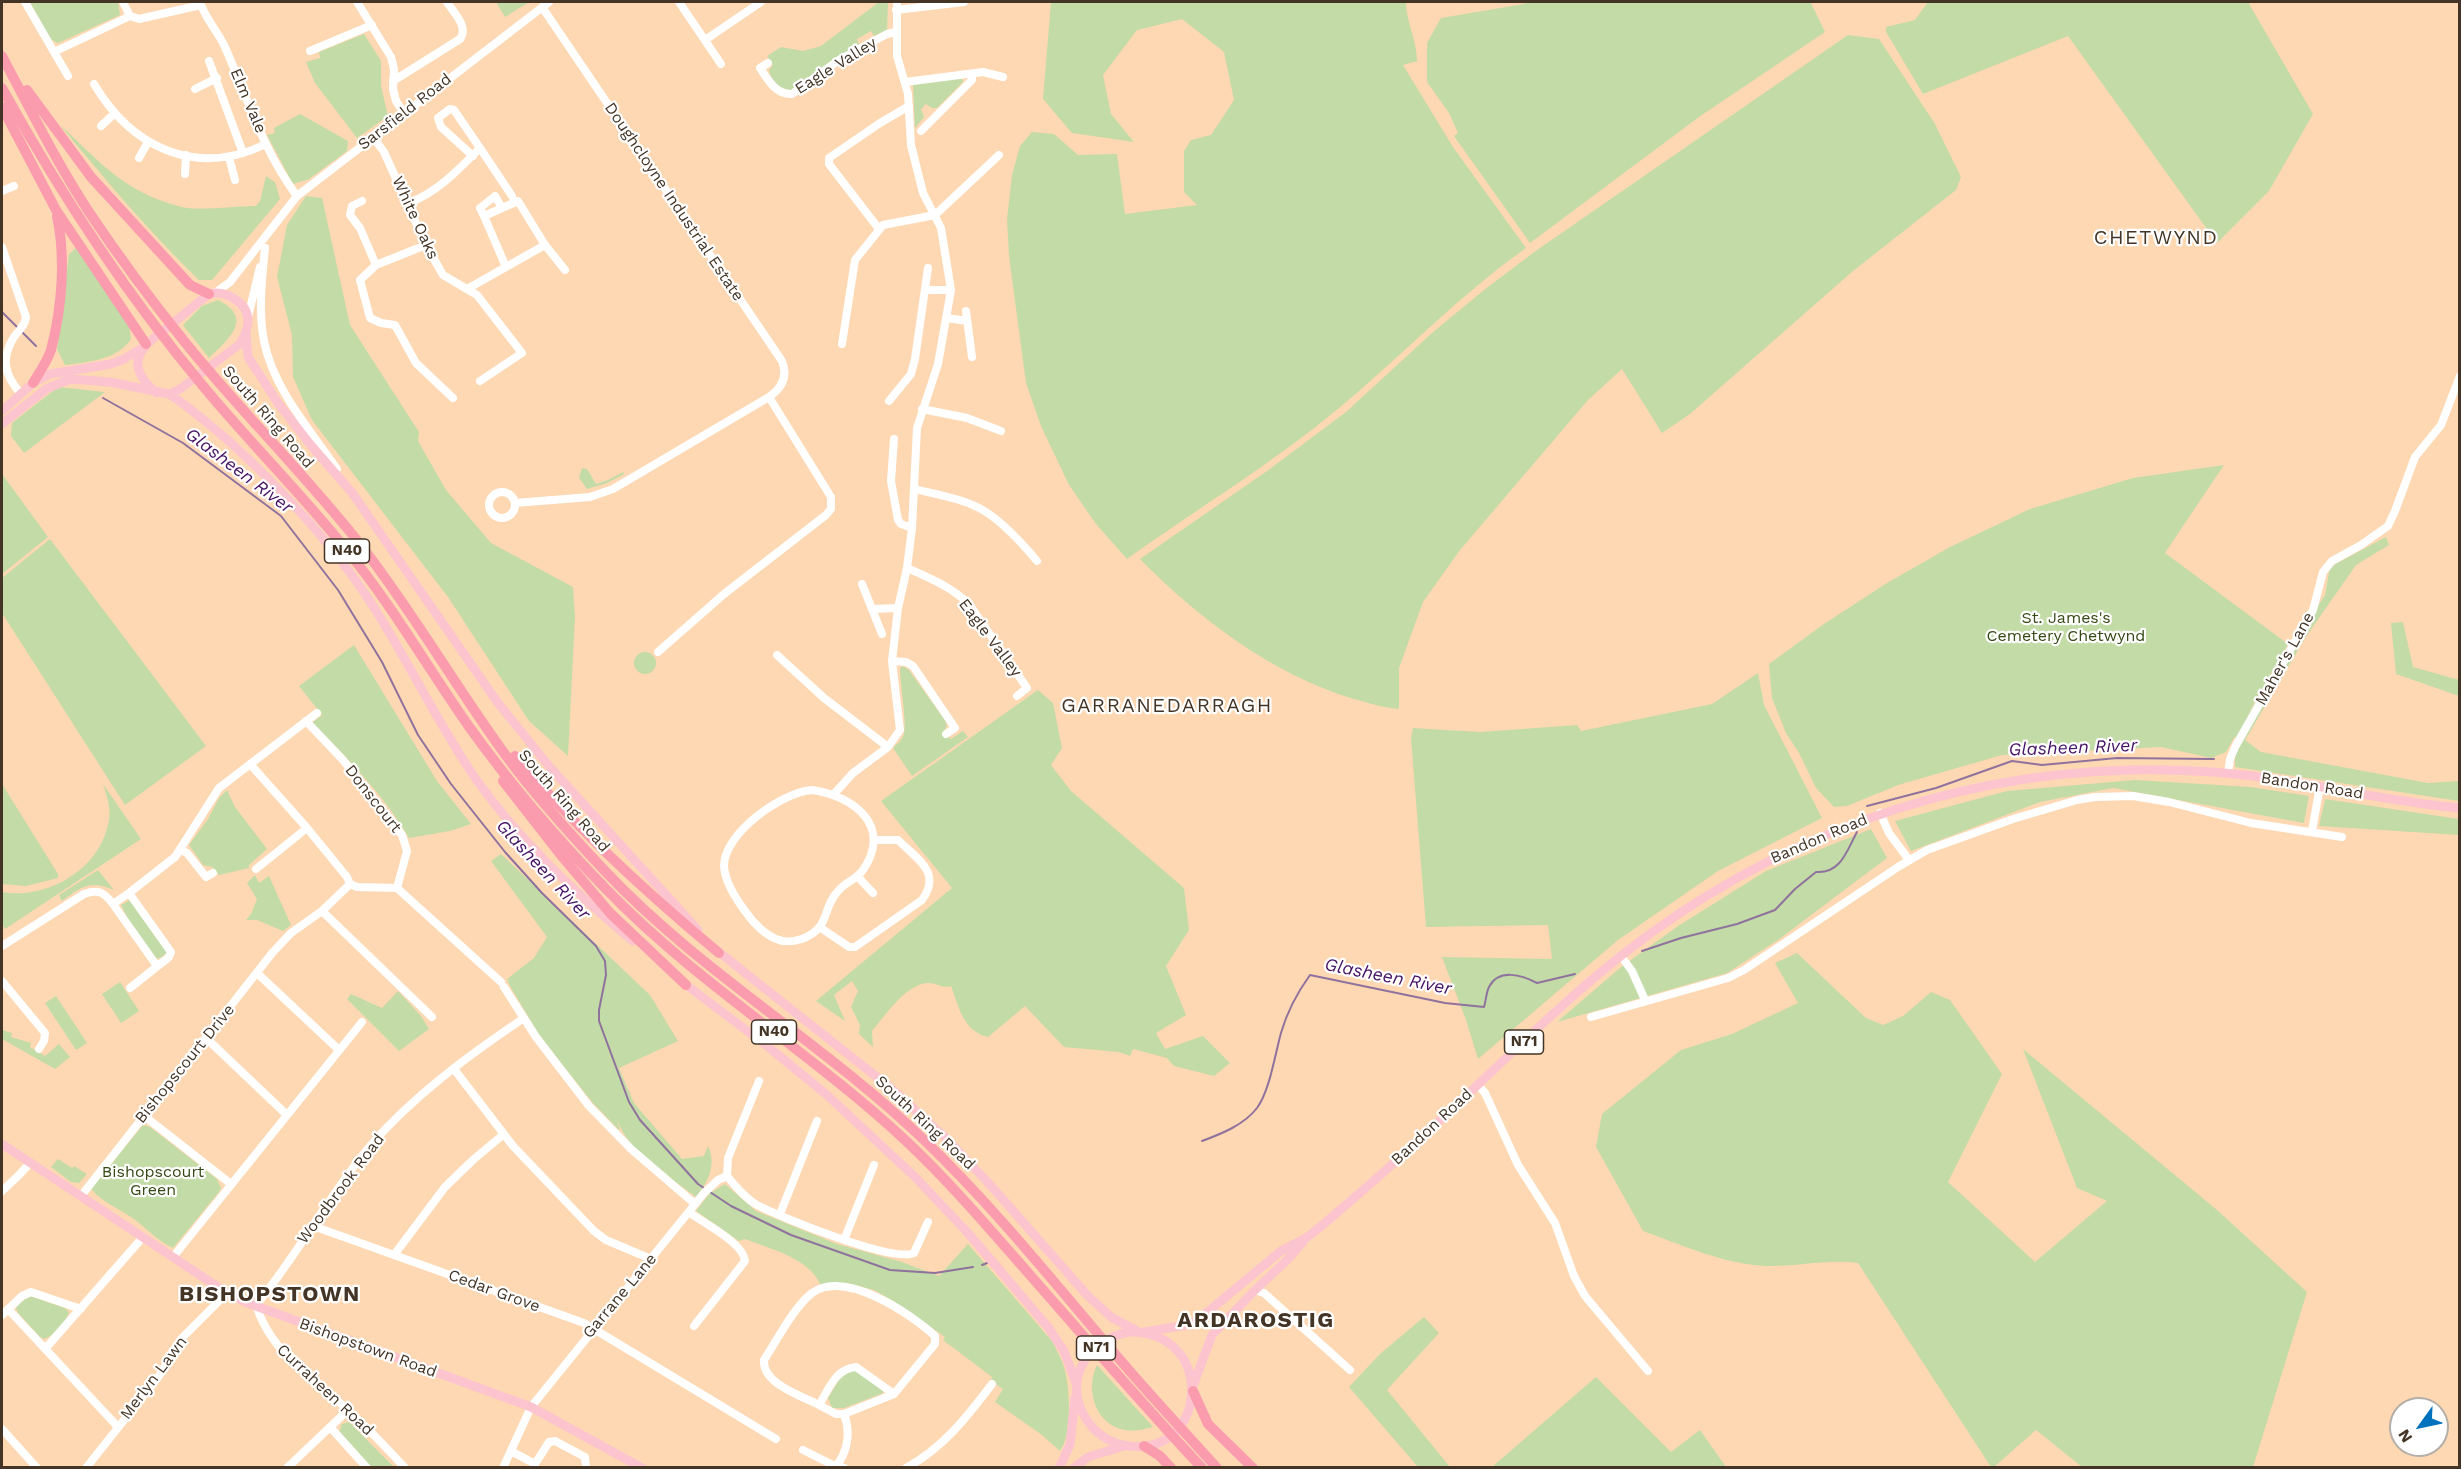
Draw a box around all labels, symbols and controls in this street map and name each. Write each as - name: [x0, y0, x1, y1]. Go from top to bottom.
- street label: Eagle Valley: [792, 33, 880, 99]
- street label: Elm Vale: [226, 66, 270, 136]
- street label: Sarsfield Road: [355, 70, 455, 154]
- street label: Doughcloyne Industrial Estate: [600, 99, 748, 305]
- street label: White Oaks: [387, 173, 443, 263]
- district label: CHETWYND: [2094, 226, 2218, 250]
- street label: South Ring Road: [218, 362, 318, 472]
- water label: Glasheen River: [181, 424, 297, 518]
- road number: N40: [324, 539, 370, 563]
- street label: Eagle Valley: [954, 595, 1026, 681]
- park label: St. James's Cemetery Chetwynd: [1987, 608, 2145, 646]
- street label: Maher's Lane: [2252, 609, 2318, 709]
- district label: GARRANEDARRAGH: [1061, 694, 1273, 718]
- water label: Glasheen River: [2008, 735, 2138, 761]
- street label: South Ring Road: [514, 746, 614, 856]
- street label: Donscourt: [341, 761, 405, 837]
- street label: Bandon Road: [2259, 768, 2365, 804]
- street label: Bandon Road: [1768, 810, 1870, 868]
- water label: Glasheen River: [491, 815, 595, 925]
- water label: Glasheen River: [1323, 954, 1453, 1000]
- street label: Bishopscourt Drive: [131, 1001, 239, 1127]
- road number: N40: [752, 1020, 796, 1044]
- road number: N71: [1504, 1030, 1544, 1054]
- street label: South Ring Road: [871, 1072, 979, 1174]
- street label: Bandon Road: [1388, 1085, 1476, 1169]
- street label: Woodbrook Road: [293, 1130, 389, 1248]
- park label: Bishopscourt Green: [102, 1162, 204, 1200]
- street label: Garrane Lane: [579, 1250, 661, 1342]
- street label: Cedar Grove: [445, 1266, 543, 1316]
- district label: BISHOPSTOWN: [179, 1282, 361, 1308]
- district label: ARDAROSTIG: [1177, 1308, 1335, 1334]
- street label: Bishopstown Road: [297, 1314, 439, 1382]
- street label: Merlyn Lawn: [117, 1333, 191, 1423]
- road number: N71: [1076, 1336, 1116, 1360]
- street label: Curraheen Road: [273, 1340, 377, 1440]
- north arrow: [2389, 1397, 2449, 1457]
- text: N: [2394, 1426, 2416, 1446]

